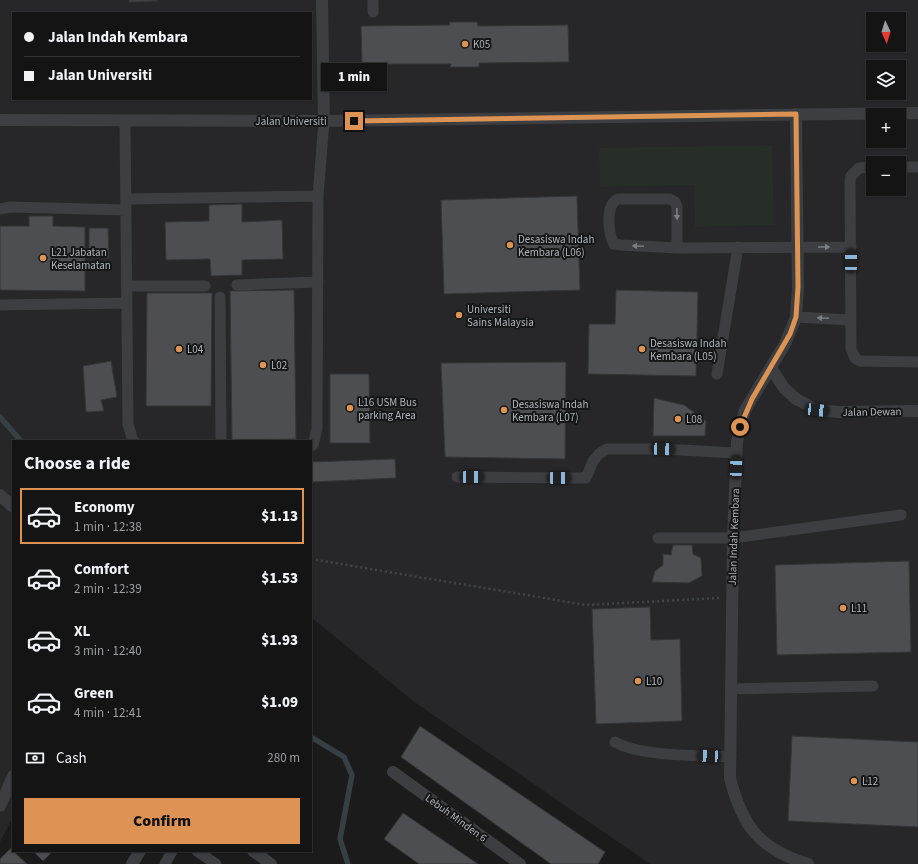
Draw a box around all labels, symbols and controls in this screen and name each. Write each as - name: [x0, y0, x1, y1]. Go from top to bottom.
- north arrow: [866, 12, 906, 52]
- map controls: [866, 12, 906, 196]
- text: Jalan Indah Kembara: [48, 27, 188, 48]
- place label: K05: [473, 37, 490, 52]
- marker: K05: [460, 39, 470, 49]
- button: layers: [866, 60, 906, 100]
- callout: 1 min: [321, 63, 387, 91]
- text: Jalan Universiti: [48, 65, 152, 86]
- text: 1 min: [338, 68, 370, 86]
- button: +: [866, 108, 906, 148]
- route end: [345, 112, 363, 130]
- street label: Jalan Universiti: [255, 114, 327, 129]
- button: −: [866, 156, 906, 196]
- one-way arrow: [674, 208, 680, 221]
- place label: Desasiswa Indah Kembara (L06): [518, 232, 594, 260]
- marker: Desasiswa Indah Kembara (L06): [505, 240, 515, 250]
- one-way arrow: [631, 243, 644, 249]
- one-way arrow: [818, 244, 831, 250]
- place label: L21 Jabatan Keselamatan: [51, 245, 111, 273]
- car: [845, 249, 857, 273]
- marker: L21 Jabatan Keselamatan: [38, 253, 48, 263]
- place label: Universiti Sains Malaysia: [467, 302, 534, 330]
- marker: Universiti Sains Malaysia: [454, 310, 464, 320]
- one-way arrow: [817, 315, 829, 322]
- place label: Desasiswa Indah Kembara (L05): [650, 336, 726, 364]
- place label: L04: [187, 342, 204, 357]
- marker: L04: [174, 344, 184, 354]
- marker: Desasiswa Indah Kembara (L05): [637, 344, 647, 354]
- place label: L02: [271, 358, 287, 373]
- marker: L02: [258, 360, 268, 370]
- place label: L16 USM Bus parking Area: [358, 395, 417, 423]
- place label: Desasiswa Indah Kembara (L07): [512, 397, 588, 425]
- marker: L16 USM Bus parking Area: [345, 403, 355, 413]
- car: [804, 403, 830, 417]
- street label: Jalan Dewan: [842, 404, 902, 420]
- marker: Desasiswa Indah Kembara (L07): [499, 405, 509, 415]
- place label: L08: [686, 412, 703, 427]
- marker: L08: [673, 414, 683, 424]
- route start: [731, 418, 749, 436]
- car: [651, 443, 675, 455]
- text: Choose a ride: [24, 451, 130, 476]
- car: [730, 455, 742, 479]
- car: [460, 471, 484, 483]
- car: [547, 472, 571, 484]
- street label: Jalan Indah Kembara: [725, 488, 743, 586]
- text: Economy: [74, 497, 135, 518]
- icon: car: [26, 498, 62, 534]
- text: $1.13: [261, 506, 298, 527]
- text: 1 min · 12:38: [74, 518, 142, 536]
- text: Comfort: [74, 559, 129, 580]
- icon: car: [26, 560, 62, 596]
- text: $1.53: [261, 568, 298, 589]
- text: 2 min · 12:39: [74, 580, 142, 598]
- place label: L11: [851, 601, 867, 616]
- marker: L11: [838, 603, 848, 613]
- text: XL: [74, 621, 90, 642]
- icon: car: [26, 622, 62, 658]
- text: $1.93: [261, 630, 298, 651]
- text: 3 min · 12:40: [74, 642, 142, 660]
- place label: L10: [646, 674, 662, 689]
- marker: L10: [633, 676, 643, 686]
- text: Green: [74, 683, 114, 704]
- icon: car: [26, 684, 62, 720]
- text: $1.09: [261, 692, 298, 713]
- text: 4 min · 12:41: [74, 704, 142, 722]
- icon: cash: [24, 747, 46, 769]
- text: Cash: [56, 748, 87, 769]
- text: 280 m: [267, 749, 300, 767]
- car: [697, 749, 721, 763]
- place label: L12: [862, 774, 878, 789]
- marker: L12: [849, 776, 859, 786]
- street label: Lebuh Minden 6: [422, 791, 490, 846]
- button: Confirm: [24, 798, 300, 844]

